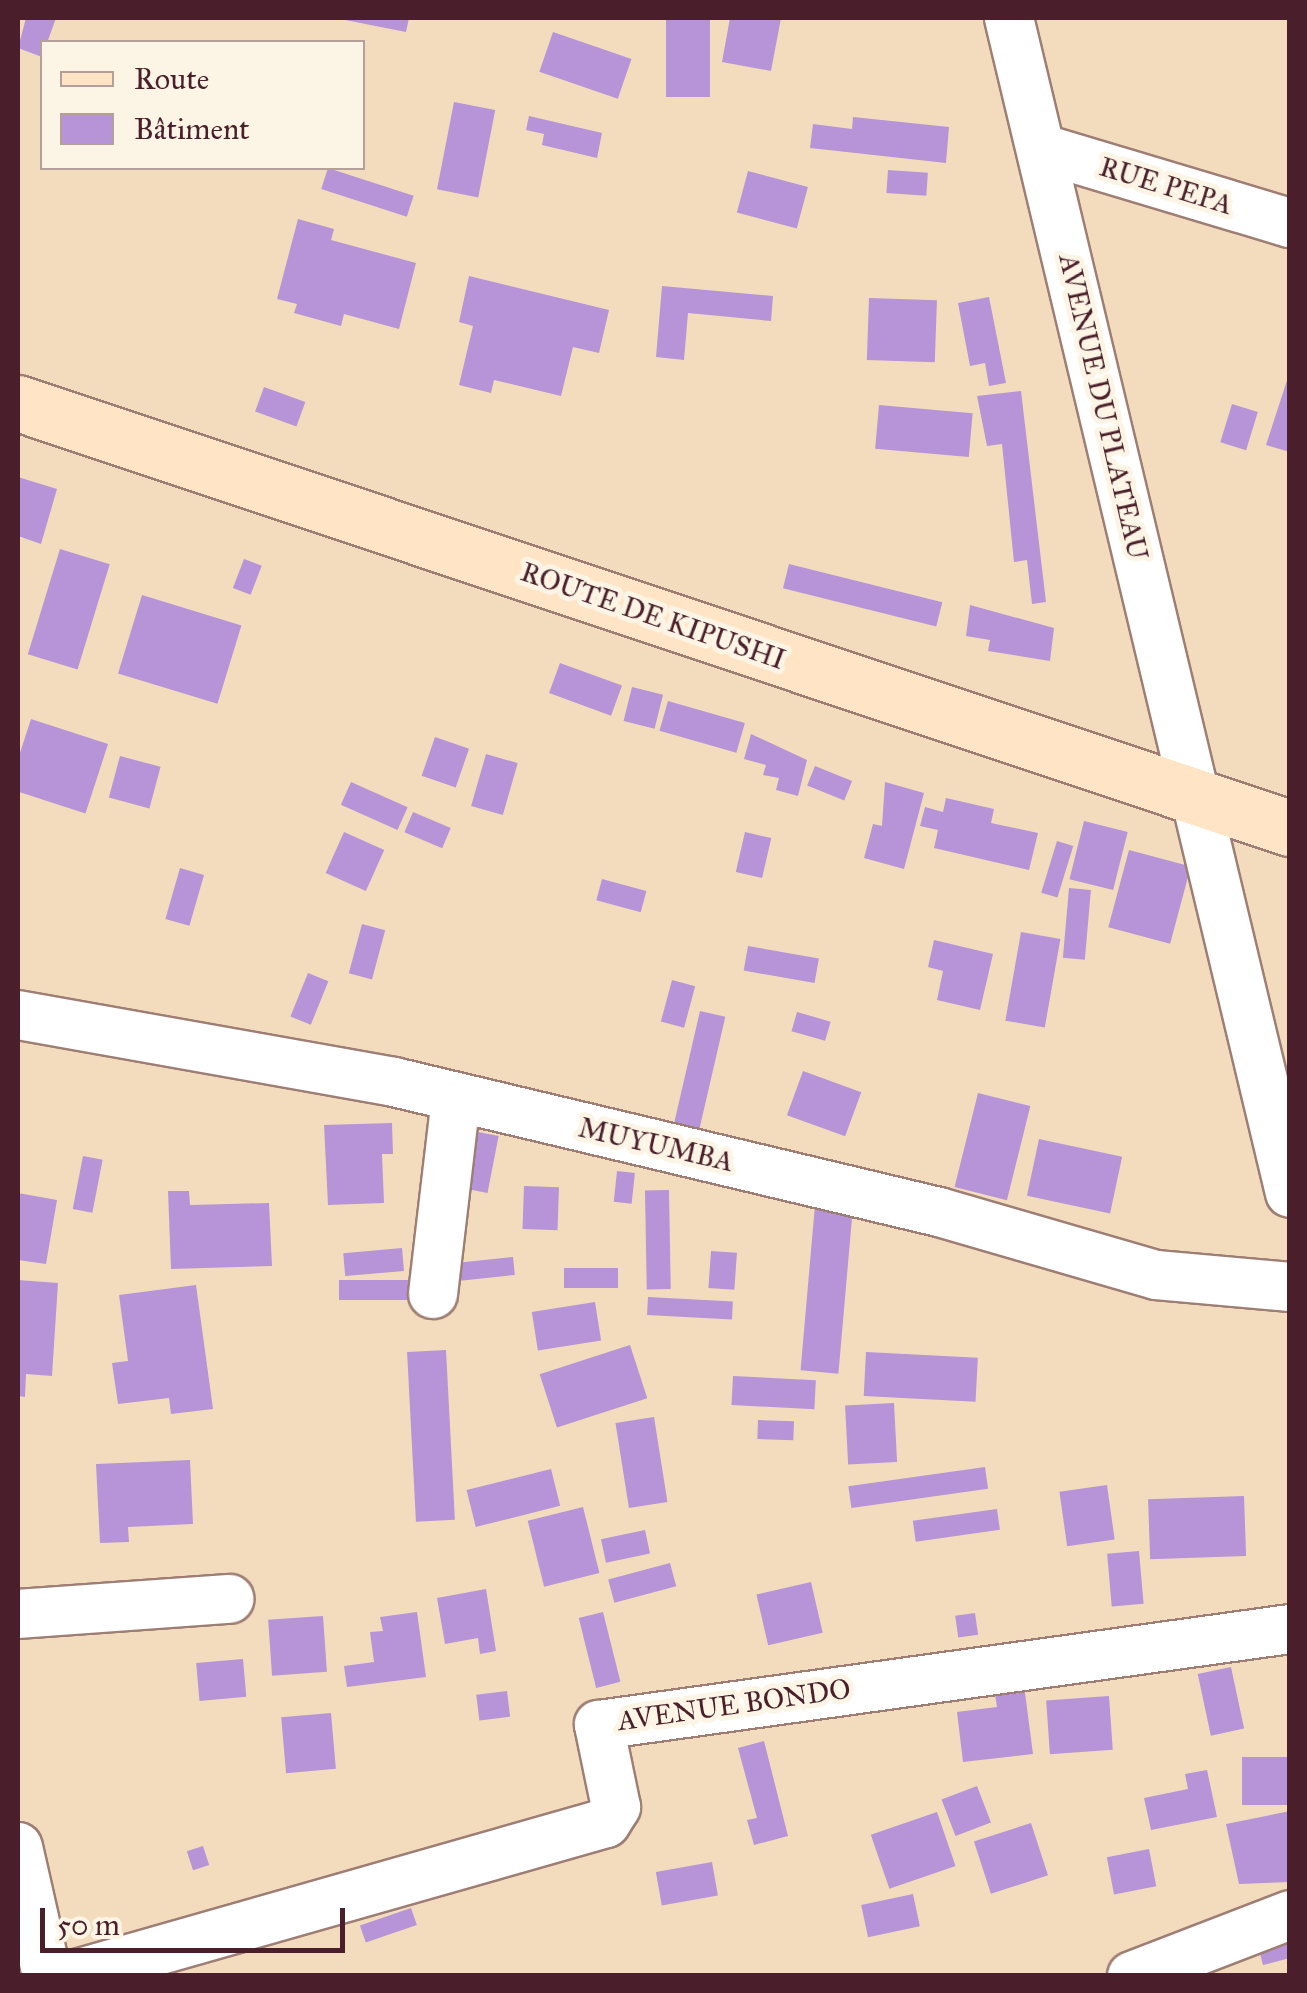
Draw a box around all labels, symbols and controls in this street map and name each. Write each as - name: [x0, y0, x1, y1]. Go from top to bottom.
- legend: [40, 40, 365, 170]
- text: Route: [134, 61, 209, 97]
- text: Bâtiment: [134, 111, 250, 147]
- street label: RUE PEPA: [1096, 150, 1236, 222]
- street label: AVENUE DU PLATEAU: [1051, 251, 1155, 563]
- street label: ROUTE DE KIPUSHI: [516, 555, 790, 677]
- street label: MUYUMBA: [575, 1111, 737, 1179]
- street label: AVENUE BONDO: [615, 1672, 853, 1738]
- scale bar: [45, 1888, 350, 1950]
- text: 50 m: [57, 1907, 120, 1943]

